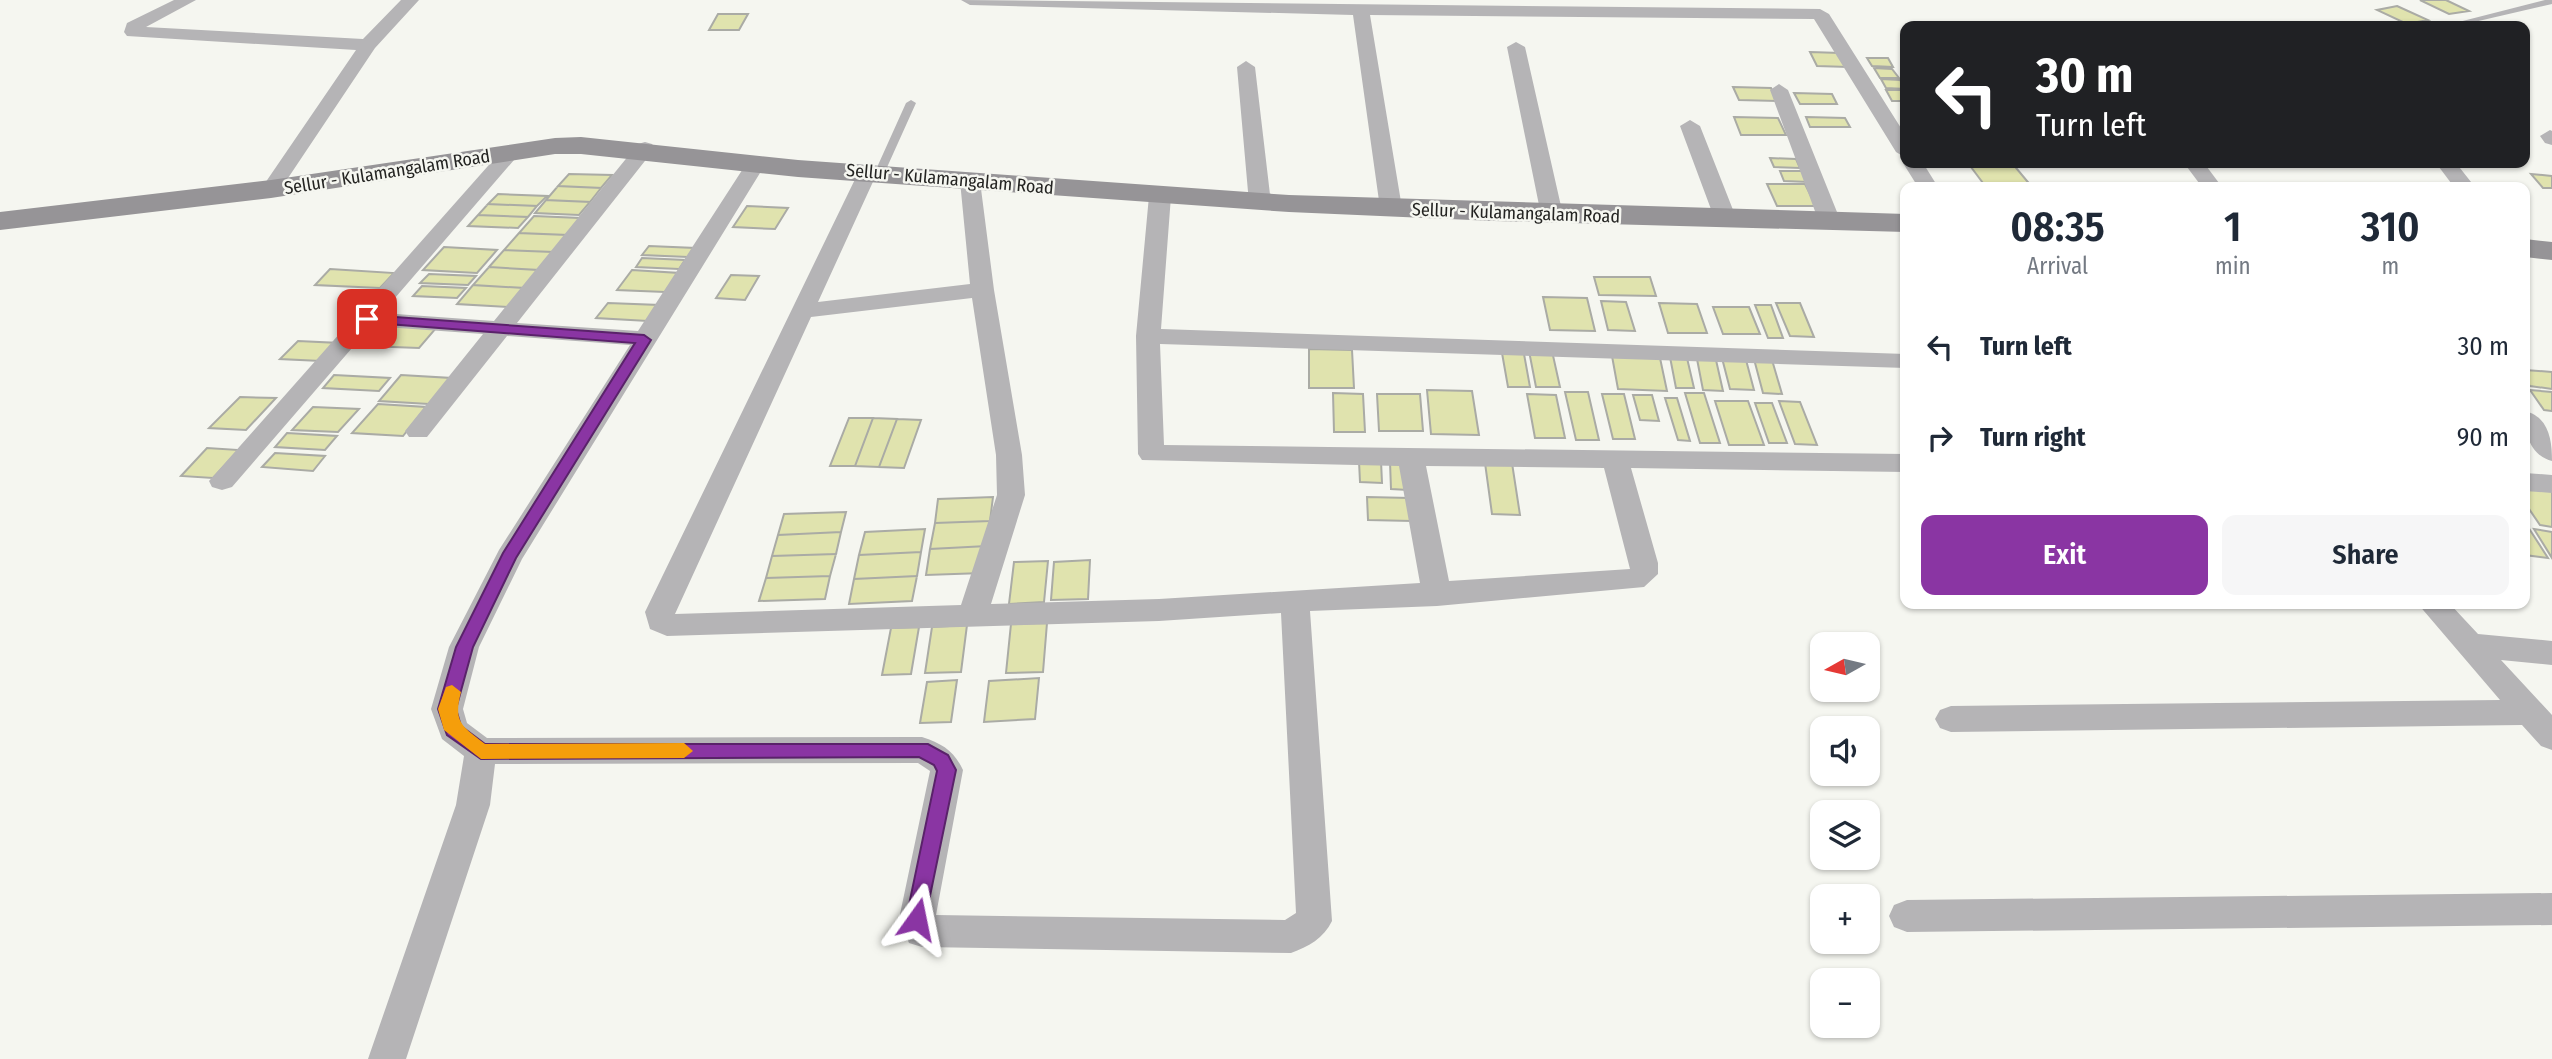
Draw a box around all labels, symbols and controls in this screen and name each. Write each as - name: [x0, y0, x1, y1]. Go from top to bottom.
- text: 30 m: [2036, 46, 2134, 105]
- icon: left: [1921, 49, 2012, 140]
- text: Turn left: [2036, 106, 2146, 144]
- street label: Sellur - Kulamangalam Road: [282, 145, 492, 199]
- street label: Sellur - Kulamangalam Road: [845, 159, 1055, 199]
- street label: Sellur - Kulamangalam Road: [1412, 198, 1620, 228]
- text: 08:35: [2010, 202, 2105, 252]
- text: 1: [2224, 202, 2242, 252]
- text: 310: [2361, 202, 2420, 252]
- text: Arrival: [2027, 252, 2088, 280]
- text: min: [2215, 252, 2251, 280]
- text: m: [2381, 252, 2399, 280]
- pin: [337, 289, 397, 349]
- icon: arrive: [348, 300, 386, 338]
- icon: left: [1921, 328, 1959, 366]
- text: Turn left: [1980, 331, 2072, 362]
- text: 30 m: [2458, 331, 2509, 362]
- icon: right: [1921, 419, 1959, 457]
- text: Turn right: [1980, 422, 2086, 453]
- text: 90 m: [2457, 422, 2509, 453]
- button: Exit: [1921, 515, 2208, 595]
- button: Share: [2222, 515, 2509, 595]
- north arrow: [1810, 632, 1880, 702]
- map controls: [1810, 632, 1880, 1038]
- button: sound: [1810, 716, 1880, 786]
- button: layers: [1810, 800, 1880, 870]
- position arrow: [880, 882, 954, 956]
- button: +: [1810, 884, 1880, 954]
- button: −: [1810, 968, 1880, 1038]

